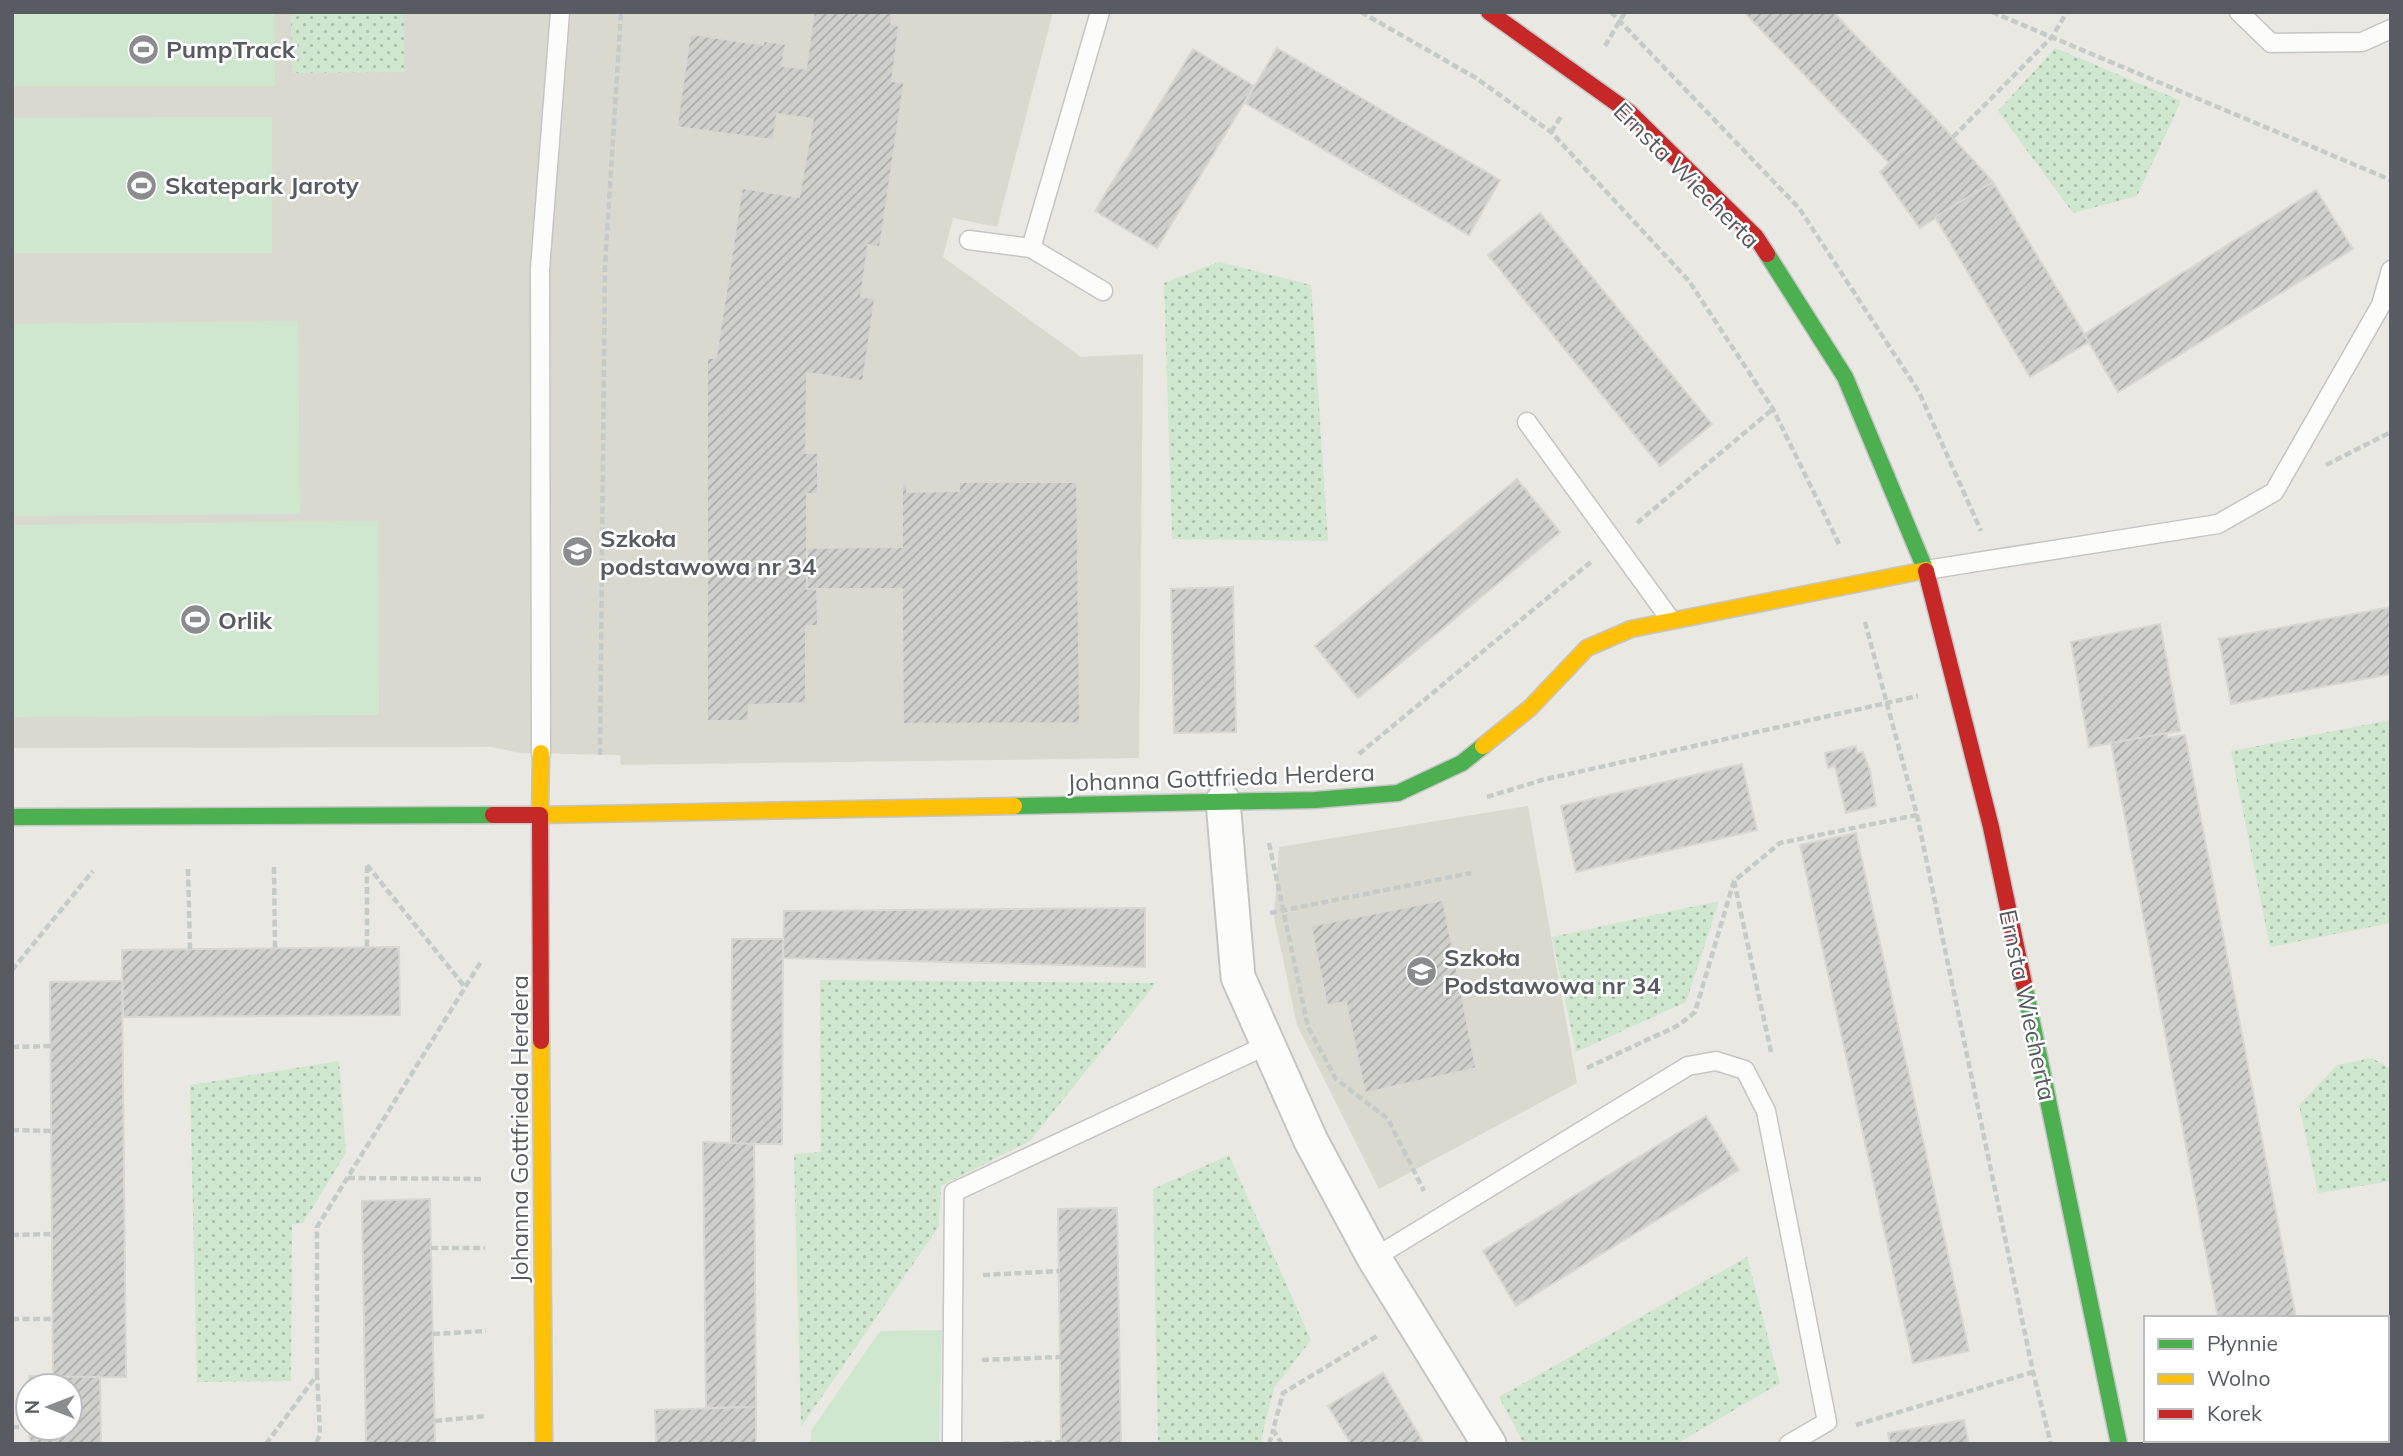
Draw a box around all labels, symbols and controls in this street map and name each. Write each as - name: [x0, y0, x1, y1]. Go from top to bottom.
- sports icon: PumpTrack: [126, 32, 160, 66]
- place label: PumpTrack: [166, 34, 296, 64]
- street label: Ernsta Wiecherta: [1608, 96, 1766, 254]
- sports icon: Skatepark Jaroty: [125, 168, 159, 202]
- place label: Skatepark Jaroty: [165, 170, 360, 200]
- place label: Szkoła podstawowa nr 34: [600, 523, 816, 581]
- school or university icon: Szkoła podstawowa nr 34: [560, 535, 594, 569]
- sports icon: Orlik: [178, 603, 212, 637]
- place label: Orlik: [218, 605, 273, 635]
- street label: Johanna Gottfrieda Herdera: [1067, 757, 1375, 797]
- street label: Ernsta Wiecherta: [1993, 907, 2063, 1103]
- place label: Szkoła Podstawowa nr 34: [1444, 942, 1661, 1000]
- school or university icon: Szkoła Podstawowa nr 34: [1404, 954, 1438, 988]
- street label: Johanna Gottfrieda Herdera: [504, 975, 534, 1283]
- legend: [2144, 1316, 2389, 1442]
- text: Płynnie: [2207, 1330, 2278, 1356]
- text: Wolno: [2207, 1365, 2270, 1391]
- north arrow: [14, 1372, 84, 1442]
- text: N: [20, 1400, 44, 1414]
- text: Korek: [2207, 1400, 2262, 1426]

